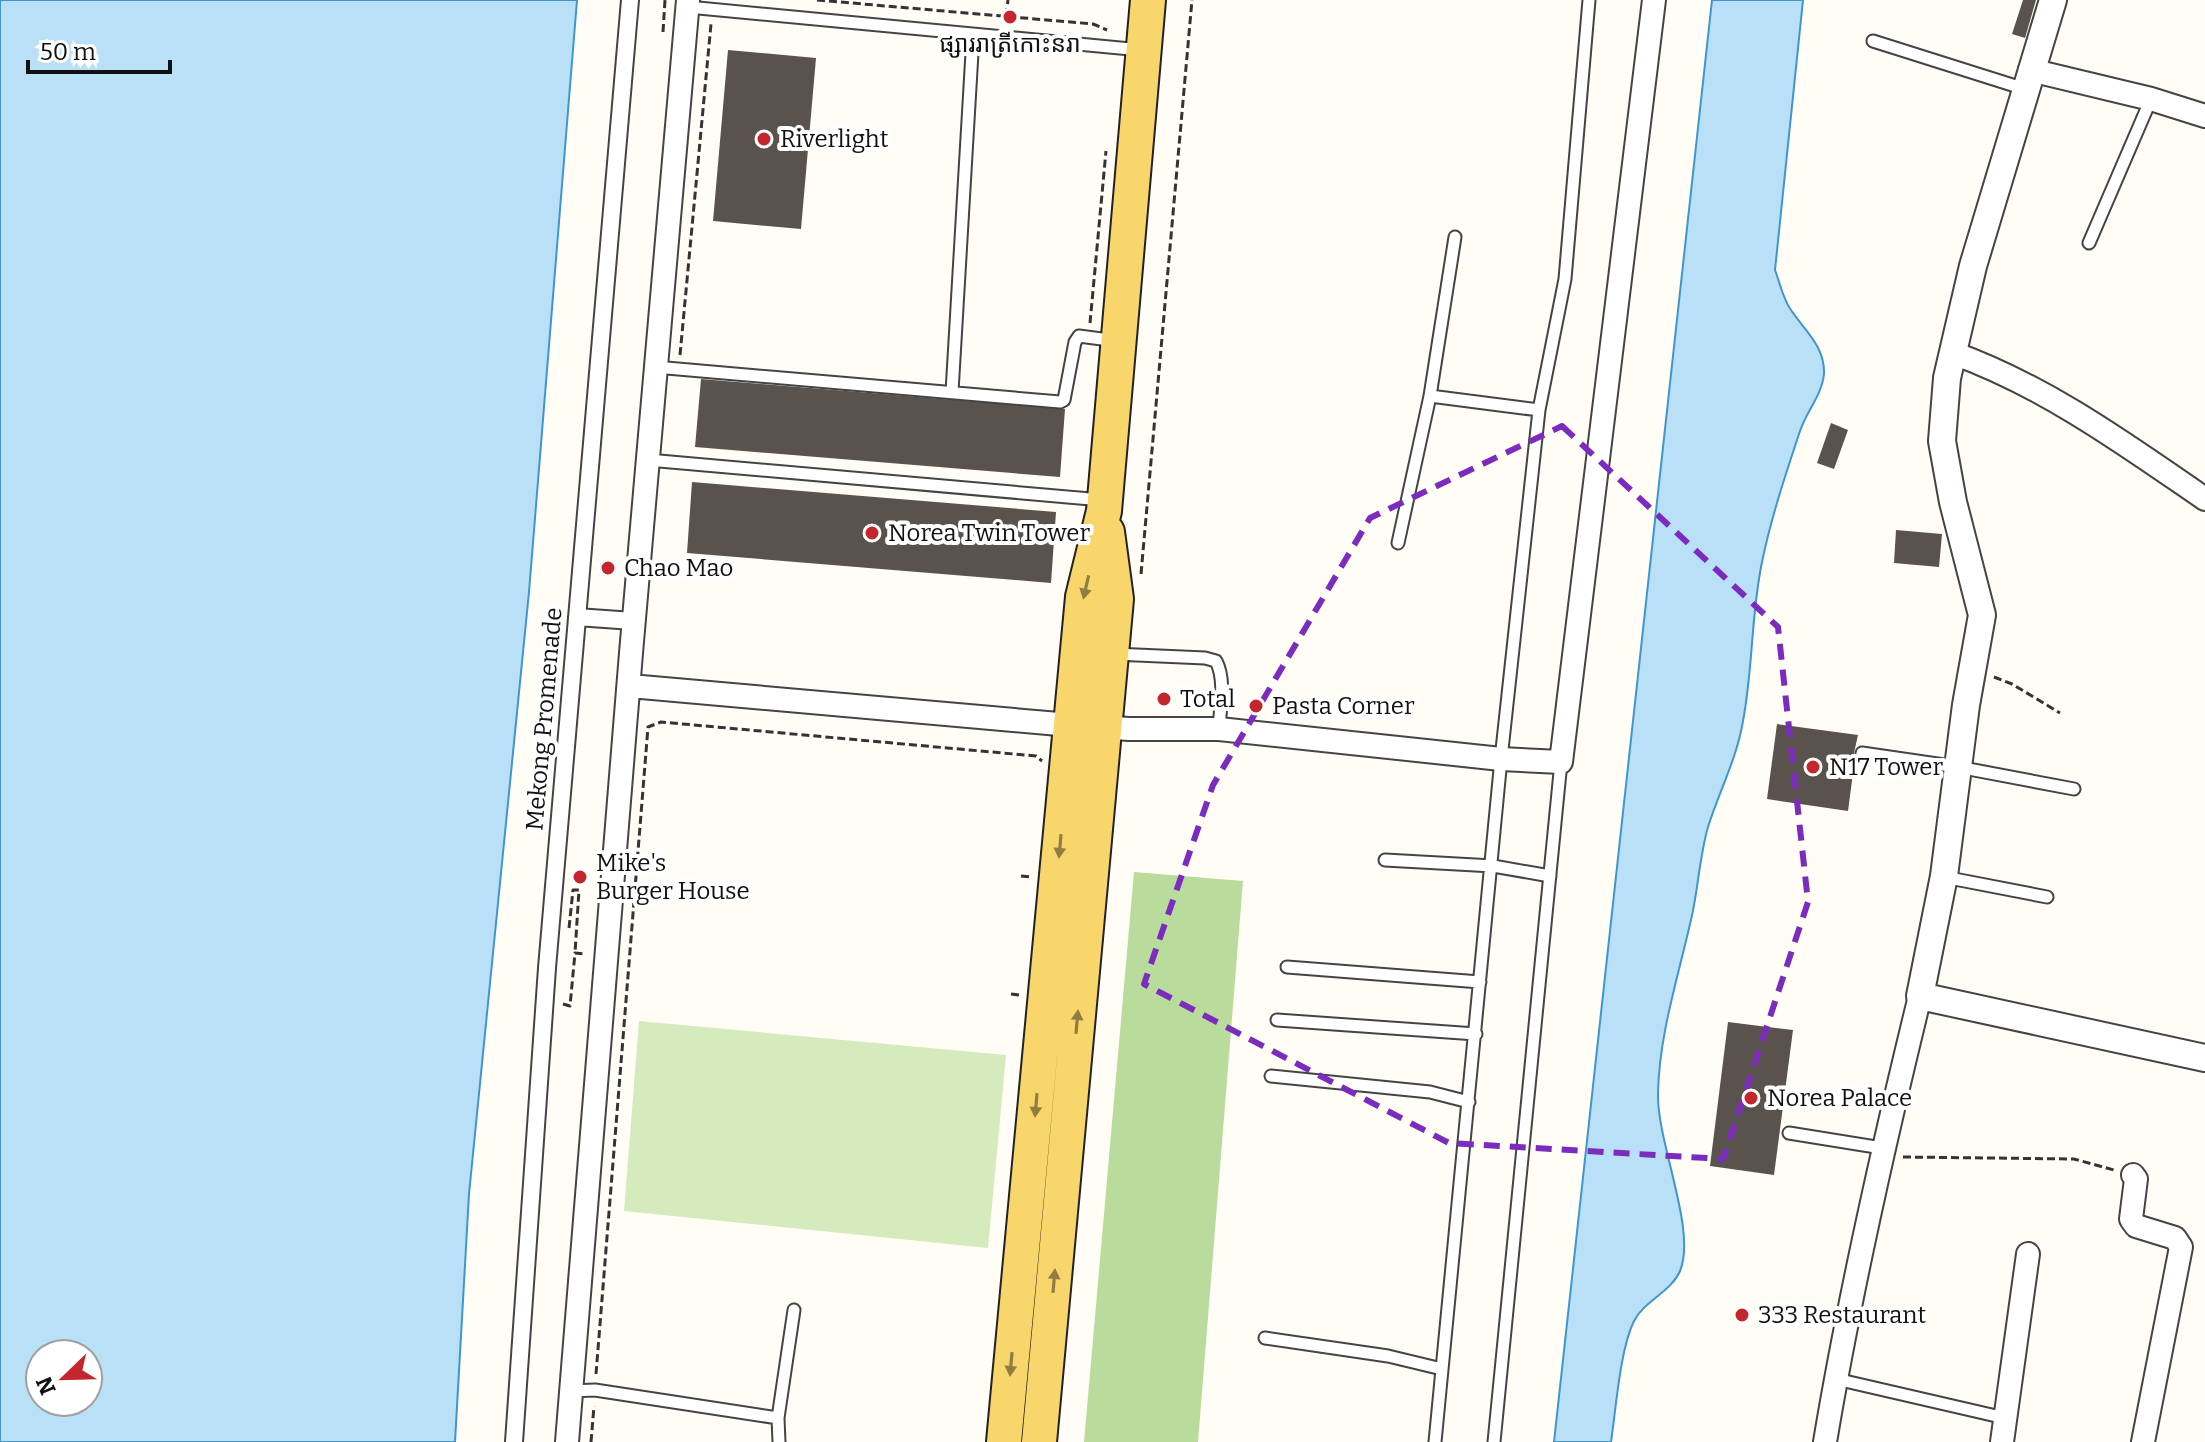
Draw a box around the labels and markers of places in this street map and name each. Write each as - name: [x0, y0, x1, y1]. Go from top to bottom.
- marker: ផ្សាររាត្រីកោះនរា: [1001, 8, 1019, 26]
- place label: ផ្សាររាត្រីកោះនរា: [939, 30, 1081, 58]
- place label: Riverlight: [780, 125, 889, 153]
- marker: Riverlight: [755, 130, 773, 148]
- place label: Norea Twin Tower: [888, 519, 1090, 547]
- marker: Norea Twin Tower: [863, 524, 881, 542]
- place label: Chao Mao: [624, 554, 733, 582]
- marker: Chao Mao: [599, 559, 617, 577]
- place label: Total: [1180, 685, 1235, 713]
- marker: Total: [1155, 690, 1173, 708]
- place label: Pasta Corner: [1272, 692, 1415, 720]
- marker: Pasta Corner: [1247, 697, 1265, 715]
- place label: N17 Tower: [1829, 753, 1943, 781]
- marker: N17 Tower: [1804, 758, 1822, 776]
- place label: Mike's Burger House: [596, 849, 750, 905]
- marker: Mike's Burger House: [571, 868, 589, 886]
- place label: Norea Palace: [1767, 1084, 1912, 1112]
- marker: Norea Palace: [1742, 1089, 1760, 1107]
- place label: 333 Restaurant: [1758, 1301, 1926, 1329]
- marker: 333 Restaurant: [1733, 1306, 1751, 1324]

